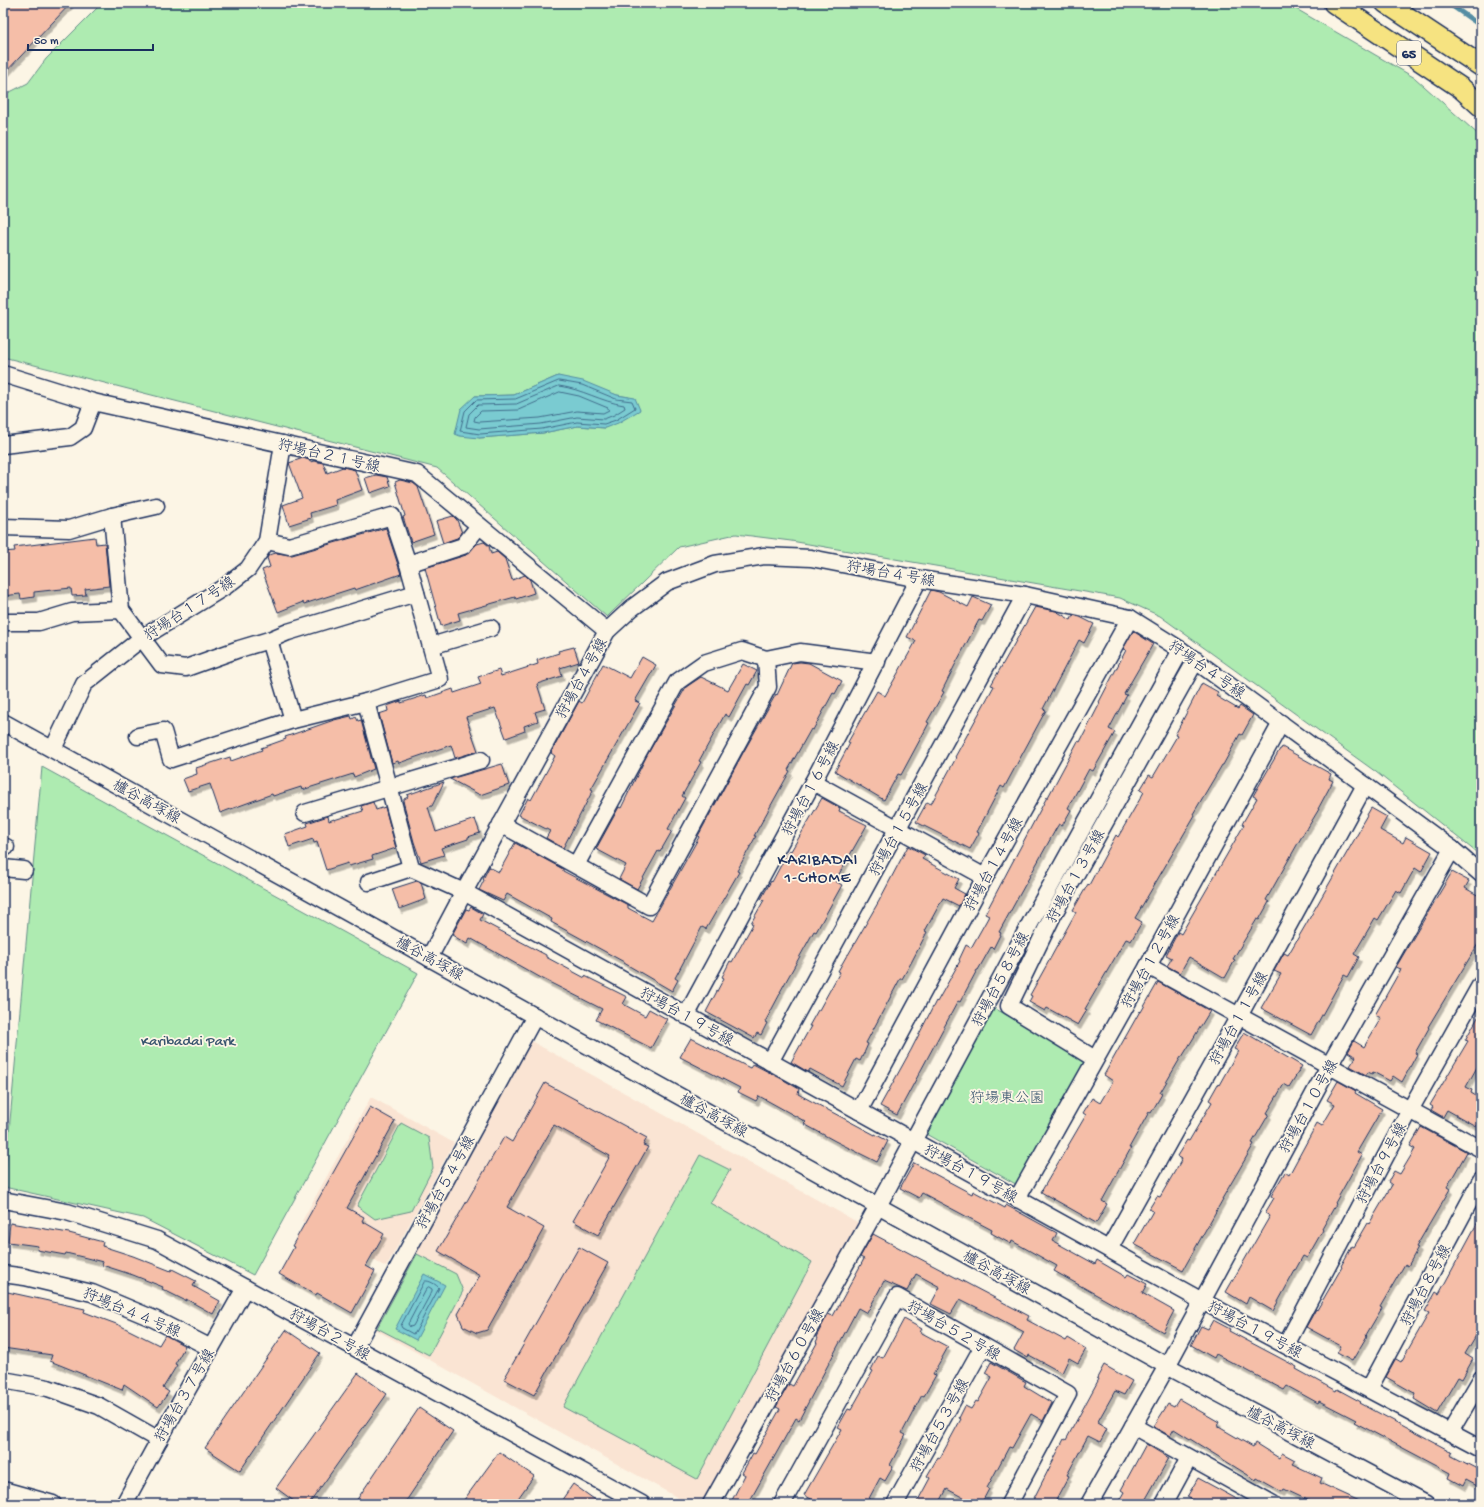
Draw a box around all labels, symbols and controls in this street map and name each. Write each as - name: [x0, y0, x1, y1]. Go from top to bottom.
- scale bar: [28, 26, 153, 52]
- text: 50 m: [34, 35, 59, 49]
- road number: 65: [1397, 41, 1421, 65]
- street label: 狩場台２１号線: [275, 435, 382, 478]
- street label: 狩場台４号線: [845, 557, 937, 592]
- street label: 狩場台１７号線: [141, 573, 239, 646]
- street label: 狩場台４号線: [552, 635, 612, 723]
- street label: 狩場台４号線: [1164, 637, 1248, 704]
- street label: 狩場台１６号線: [778, 738, 844, 840]
- street label: 櫨谷高塚線: [109, 776, 184, 829]
- street label: 狩場台１５号線: [866, 779, 933, 880]
- street label: 狩場台１４号線: [961, 814, 1028, 915]
- street label: 狩場台１３号線: [1043, 826, 1110, 927]
- district label: KARIBADAI 1-CHOME: [778, 852, 858, 889]
- street label: 狩場台１２号線: [1118, 911, 1185, 1012]
- street label: 狩場台５８号線: [968, 929, 1034, 1031]
- street label: 櫨谷高塚線: [392, 933, 467, 986]
- street label: 狩場台１１号線: [1206, 968, 1273, 1069]
- street label: 狩場台１９号線: [636, 984, 737, 1051]
- park label: Karibadai Park: [141, 1033, 236, 1051]
- street label: 狩場台１０号線: [1276, 1056, 1343, 1157]
- park label: 狩場東公園: [969, 1089, 1045, 1108]
- street label: 櫨谷高塚線: [676, 1090, 751, 1143]
- street label: 狩場台９号線: [1353, 1120, 1412, 1208]
- street label: 狩場台５４号線: [413, 1132, 480, 1233]
- street label: 狩場台１９号線: [920, 1141, 1021, 1208]
- street label: 狩場台８号線: [1397, 1242, 1456, 1330]
- street label: 櫨谷高塚線: [959, 1247, 1034, 1300]
- street label: 狩場台４４号線: [79, 1284, 183, 1343]
- street label: 狩場台５２号線: [903, 1297, 1003, 1366]
- street label: 狩場台１９号線: [1203, 1297, 1305, 1363]
- street label: 狩場台２号線: [285, 1305, 373, 1365]
- street label: 狩場台６０号線: [762, 1305, 829, 1406]
- street label: 狩場台３７号線: [151, 1346, 220, 1446]
- street label: 狩場台５３号線: [907, 1375, 974, 1476]
- street label: 櫨谷高塚線: [1243, 1402, 1318, 1454]

